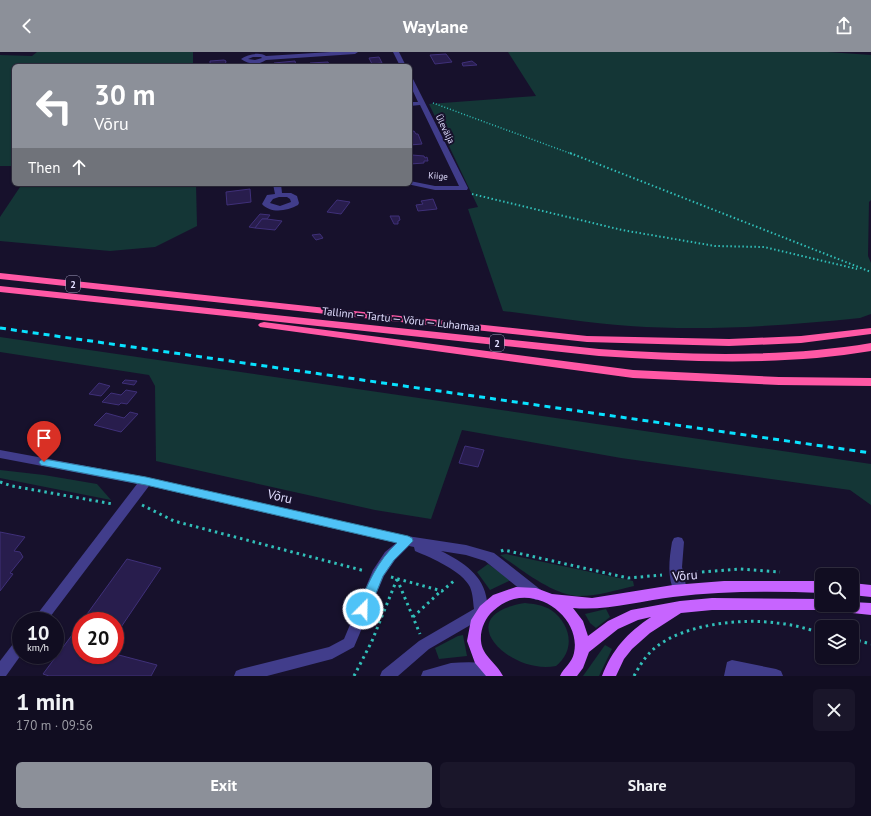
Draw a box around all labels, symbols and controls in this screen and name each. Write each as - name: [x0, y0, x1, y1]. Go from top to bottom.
- icon: back: [16, 15, 38, 37]
- text: Waylane: [403, 15, 468, 38]
- icon: share: [833, 15, 855, 37]
- text: 30 m: [94, 76, 155, 113]
- icon: left: [28, 80, 80, 132]
- text: Võru: [94, 112, 129, 135]
- street label: Ülevälja: [434, 112, 457, 145]
- icon: ahead: [68, 156, 90, 178]
- text: Then: [28, 158, 60, 177]
- street label: Kiige: [428, 169, 449, 182]
- road number: 2: [66, 276, 80, 292]
- street label: Tallinn — Tartu — Võru — Luhamaa: [321, 304, 481, 334]
- road number: 2: [490, 335, 504, 351]
- pin: [27, 421, 61, 462]
- icon: arrive: [33, 427, 55, 449]
- street label: Võru: [265, 485, 294, 508]
- street label: Võru: [671, 566, 698, 585]
- map controls: [815, 568, 859, 664]
- button: search: [815, 568, 859, 612]
- position arrow: [342, 588, 384, 630]
- speed limit sign: 20: [72, 612, 124, 664]
- text: 10: [27, 620, 49, 646]
- button: layers: [815, 620, 859, 664]
- text: km/h: [27, 641, 49, 654]
- text: 1 min: [16, 686, 75, 717]
- button: close: [813, 689, 855, 731]
- text: 170 m · 09:56: [16, 717, 93, 734]
- button: Exit: [16, 762, 432, 808]
- button: Share: [440, 762, 855, 808]

